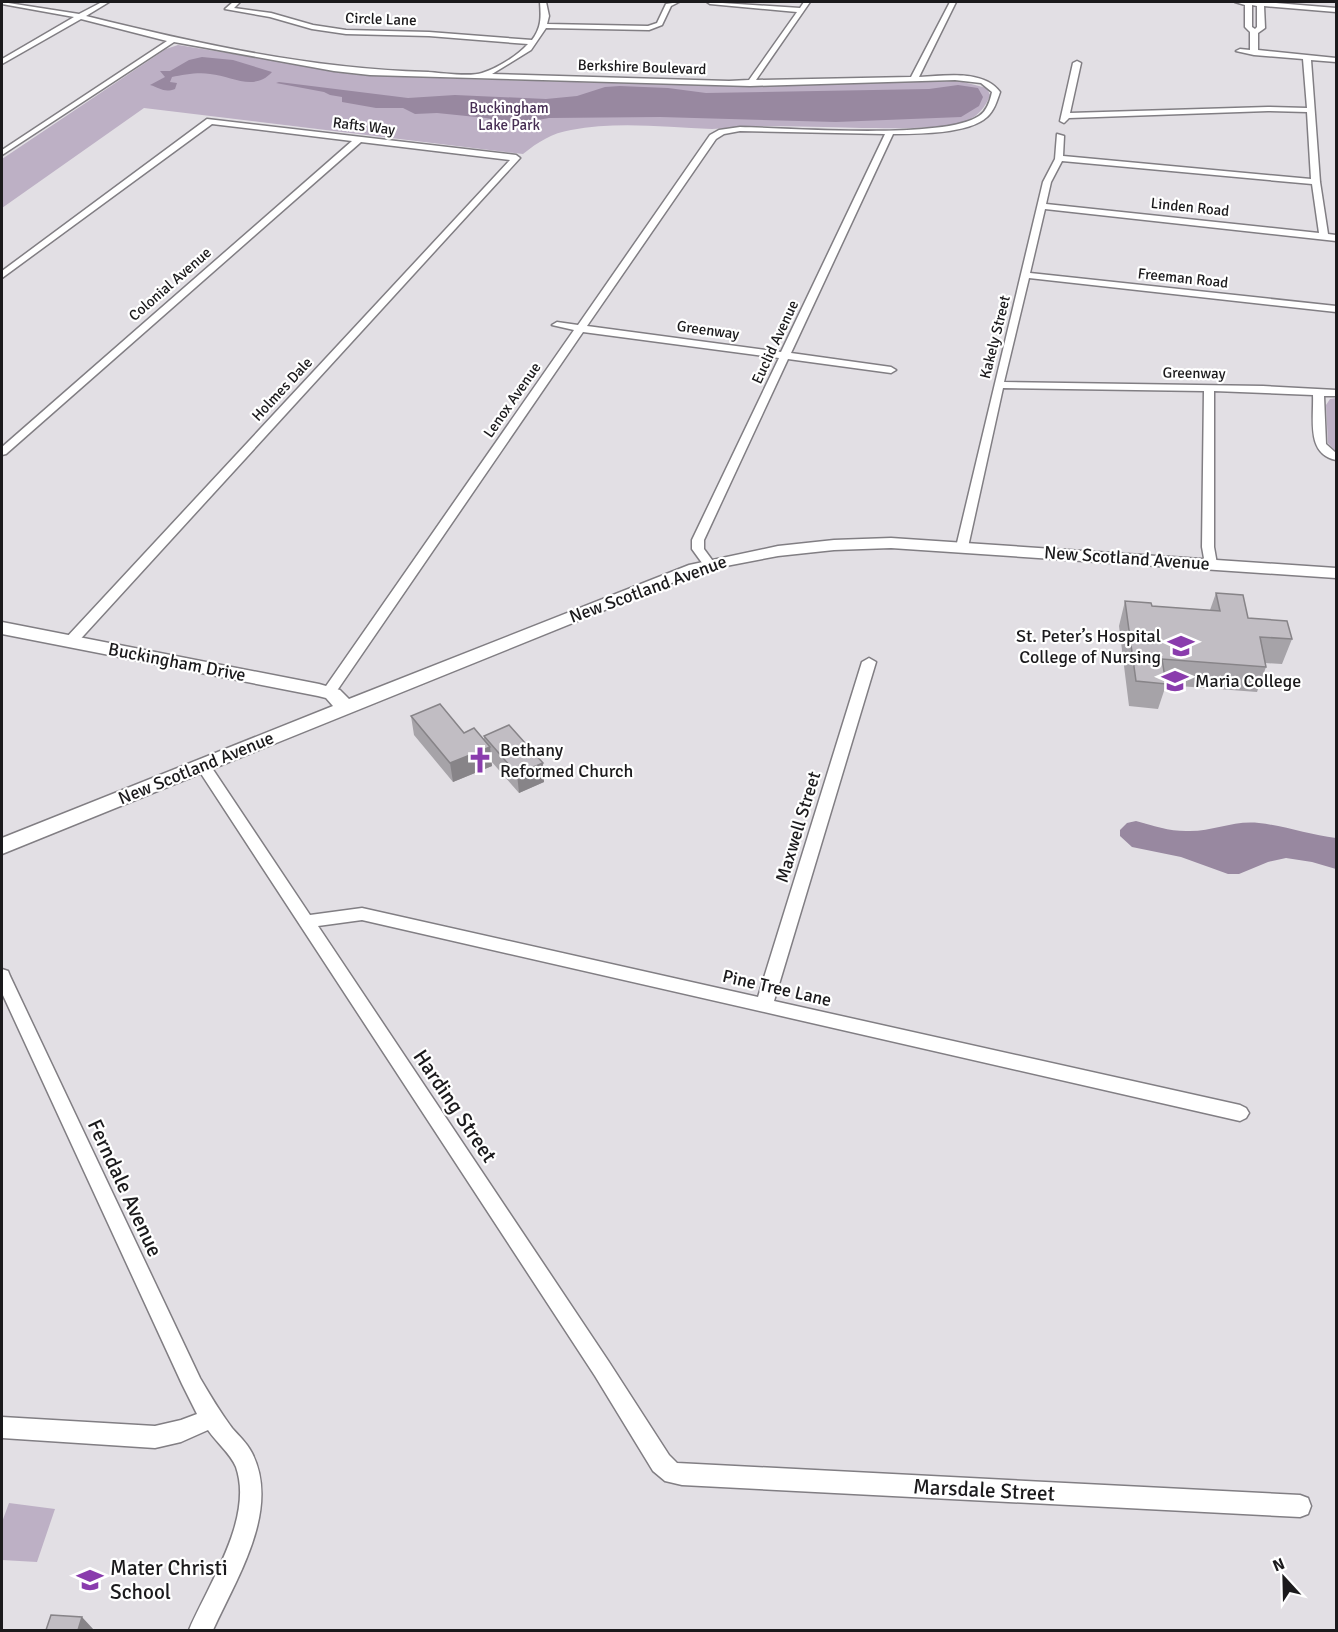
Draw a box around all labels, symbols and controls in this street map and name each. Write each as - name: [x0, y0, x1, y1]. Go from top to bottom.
- street label: Circle Lane: [345, 9, 417, 29]
- street label: Berkshire Boulevard: [577, 56, 707, 78]
- park label: Buckingham Lake Park: [469, 99, 549, 134]
- street label: Rafts Way: [332, 113, 396, 139]
- street label: Linden Road: [1150, 194, 1230, 220]
- street label: Colonial Avenue: [125, 243, 215, 325]
- street label: Freeman Road: [1137, 264, 1229, 292]
- street label: Kakely Street: [976, 294, 1014, 380]
- street label: Euclid Avenue: [748, 297, 802, 387]
- street label: Greenway: [676, 317, 740, 343]
- street label: Holmes Dale: [248, 353, 316, 425]
- street label: Lenox Avenue: [479, 359, 545, 441]
- street label: Greenway: [1162, 363, 1226, 383]
- street label: New Scotland Avenue: [1043, 541, 1211, 575]
- street label: New Scotland Avenue: [566, 550, 730, 628]
- place label: St. Peter’s Hospital College of Nursing: [1016, 625, 1161, 668]
- school or university icon: St. Peter’s Hospital College of Nursing: [1166, 631, 1196, 661]
- street label: Buckingham Drive: [106, 638, 248, 686]
- school or university icon: Maria College: [1160, 666, 1190, 696]
- place label: Maria College: [1195, 670, 1301, 692]
- street label: New Scotland Avenue: [115, 727, 277, 809]
- place label: Bethany Reformed Church: [500, 739, 633, 782]
- church icon: Bethany Reformed Church: [465, 745, 495, 775]
- street label: Maxwell Street: [771, 769, 825, 885]
- street label: Pine Tree Lane: [720, 965, 834, 1011]
- street label: Harding Street: [408, 1044, 502, 1168]
- street label: Ferndale Avenue: [82, 1115, 168, 1261]
- street label: Marsdale Street: [912, 1473, 1056, 1507]
- north arrow: [1254, 1548, 1314, 1608]
- text: N: [1270, 1554, 1288, 1576]
- place label: Mater Christi School: [110, 1555, 228, 1605]
- school or university icon: Mater Christi School: [75, 1565, 105, 1595]

